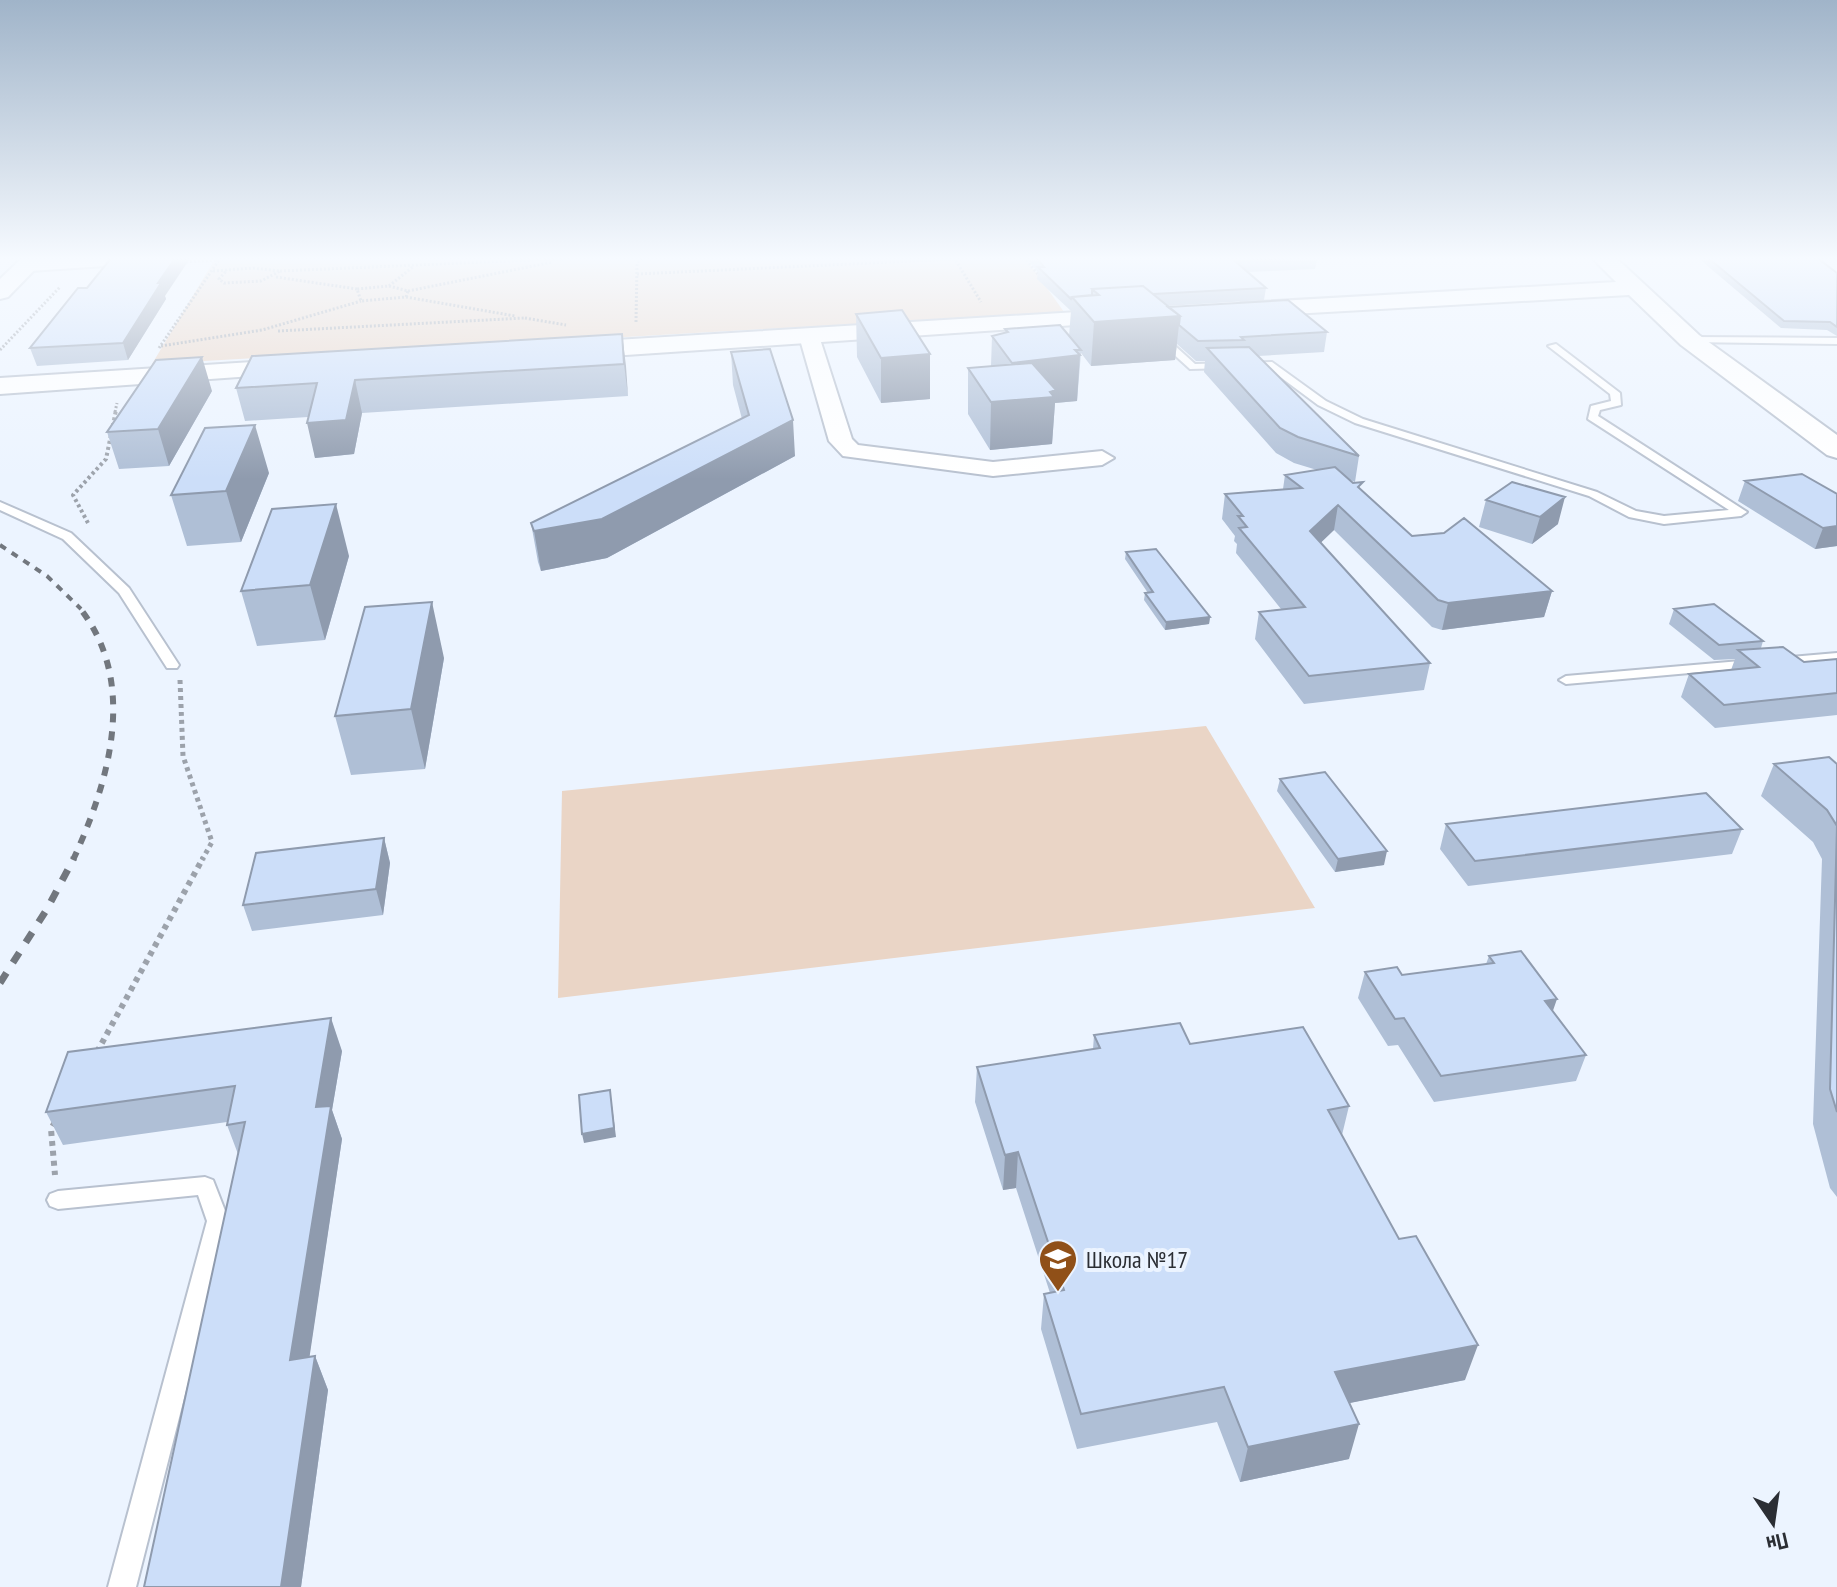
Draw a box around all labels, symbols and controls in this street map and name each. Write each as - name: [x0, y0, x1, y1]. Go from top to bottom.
- school or university icon: Школа №17: [1037, 1238, 1079, 1293]
- place label: Школа №17: [1086, 1244, 1188, 1275]
- north arrow: [1733, 1483, 1813, 1563]
- text: Пн: [1764, 1526, 1791, 1559]

